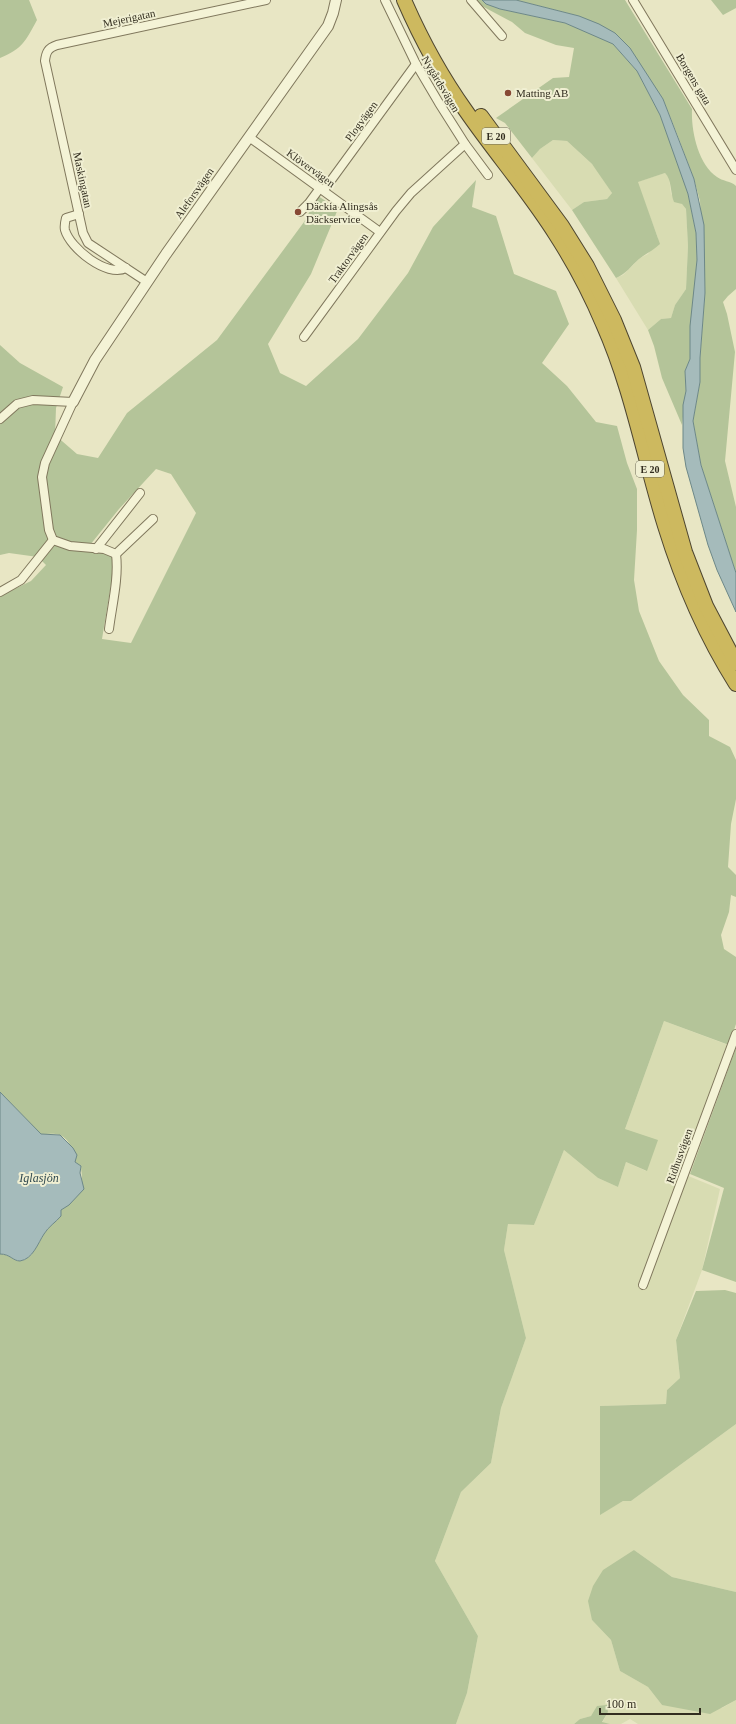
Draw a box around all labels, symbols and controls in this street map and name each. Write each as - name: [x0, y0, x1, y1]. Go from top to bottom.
- street label: Mejerigatan: [102, 7, 157, 29]
- street label: Borgens gata: [674, 51, 714, 107]
- street label: Nygårdsvägen: [419, 54, 463, 115]
- place label: Matting AB: [516, 87, 568, 99]
- marker: Matting AB: [503, 88, 513, 98]
- street label: Plogvägen: [342, 98, 380, 143]
- road number: E 20: [482, 128, 510, 144]
- street label: Klövervägen: [284, 146, 338, 190]
- street label: Maskingatan: [71, 151, 95, 210]
- street label: Aleforsvägen: [172, 165, 216, 221]
- place label: Däckia Alingsås Däckservice: [306, 200, 378, 225]
- marker: Däckia Alingsås Däckservice: [293, 207, 303, 217]
- street label: Traktorvägen: [326, 230, 370, 285]
- road number: E 20: [636, 461, 664, 477]
- street label: Ridhusvägen: [664, 1126, 695, 1185]
- water label: Iglasjön: [18, 1171, 59, 1185]
- scale bar: [600, 1690, 700, 1716]
- text: 100 m: [606, 1697, 637, 1711]

